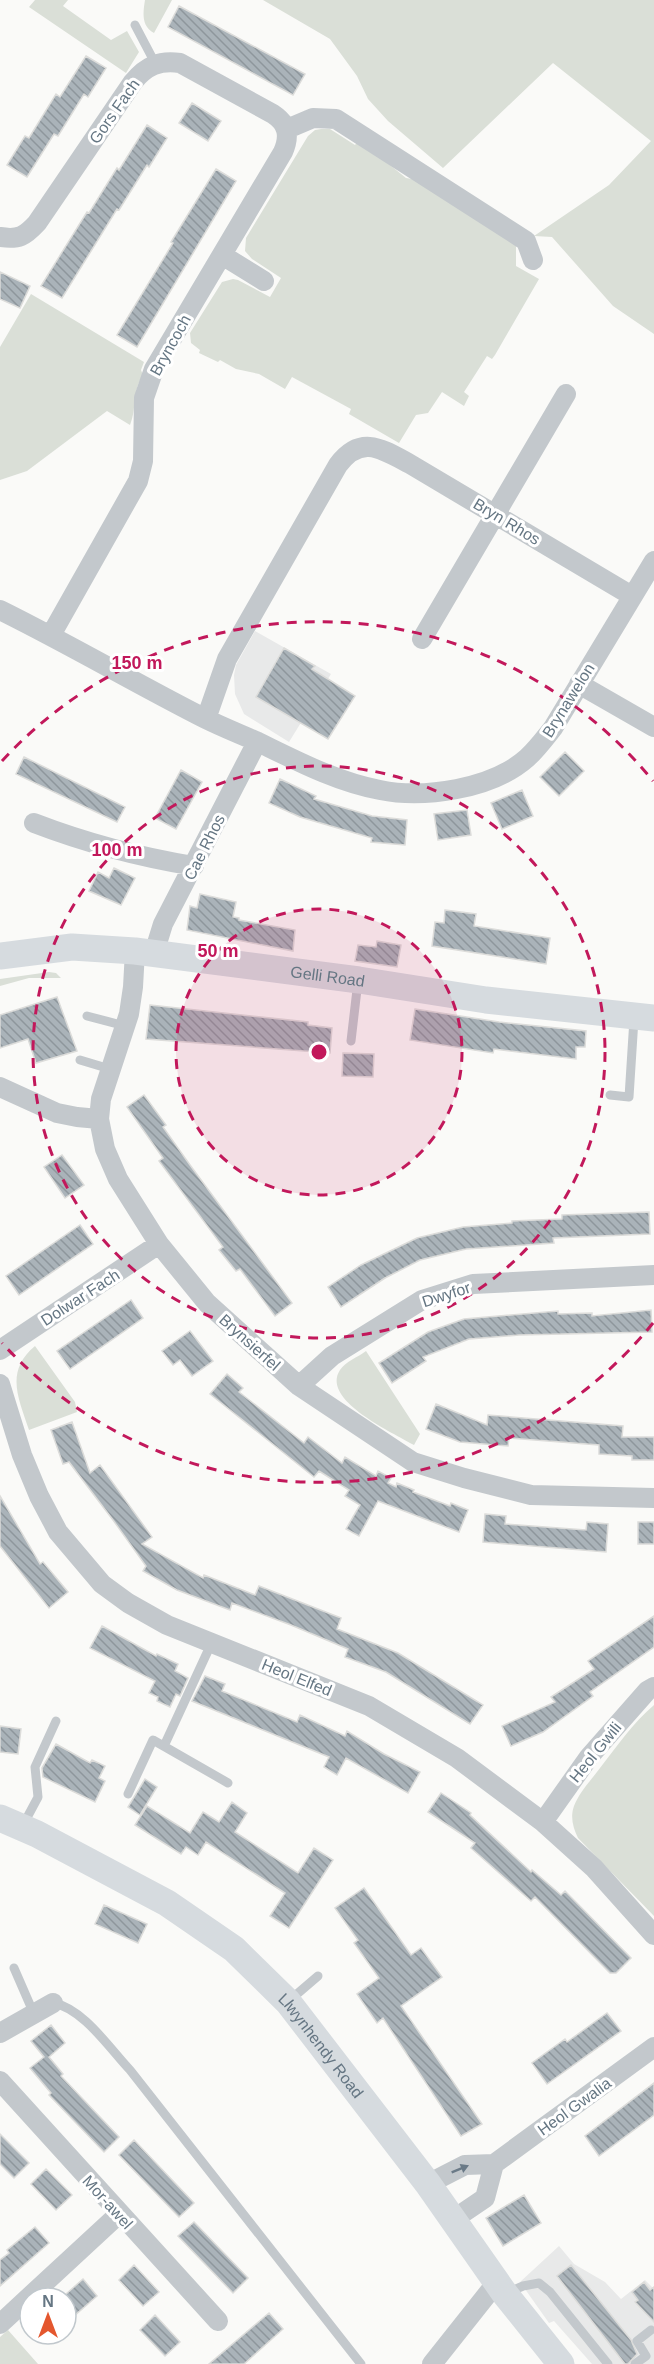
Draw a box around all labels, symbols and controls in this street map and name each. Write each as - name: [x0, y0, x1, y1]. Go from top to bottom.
- street label: Gors Fach: [86, 76, 143, 147]
- street label: Bryncoch: [147, 312, 194, 379]
- street label: Bryn Rhos: [470, 495, 543, 548]
- text: 150 m: [111, 653, 163, 673]
- street label: Brynawelon: [539, 660, 598, 740]
- street label: Cae Rhos: [181, 812, 228, 883]
- text: 100 m: [91, 840, 143, 860]
- text: 50 m: [197, 941, 239, 961]
- street label: Gelli Road: [289, 963, 366, 990]
- centre of rings: [309, 1042, 329, 1062]
- street label: Dolwar Fach: [38, 1266, 123, 1329]
- street label: Dwyfor: [420, 1278, 473, 1310]
- street label: Brynsierfel: [216, 1311, 283, 1374]
- street label: Heol Elfed: [259, 1656, 334, 1699]
- street label: Heol Gwili: [566, 1719, 625, 1786]
- street label: Llwynhendy Road: [275, 1990, 366, 2101]
- street label: Heol Gwalia: [534, 2074, 614, 2139]
- one-way arrow: [451, 2163, 469, 2173]
- street label: Mor-awel: [79, 2172, 136, 2232]
- north arrow: [18, 2286, 78, 2346]
- text: N: [42, 2293, 54, 2310]

